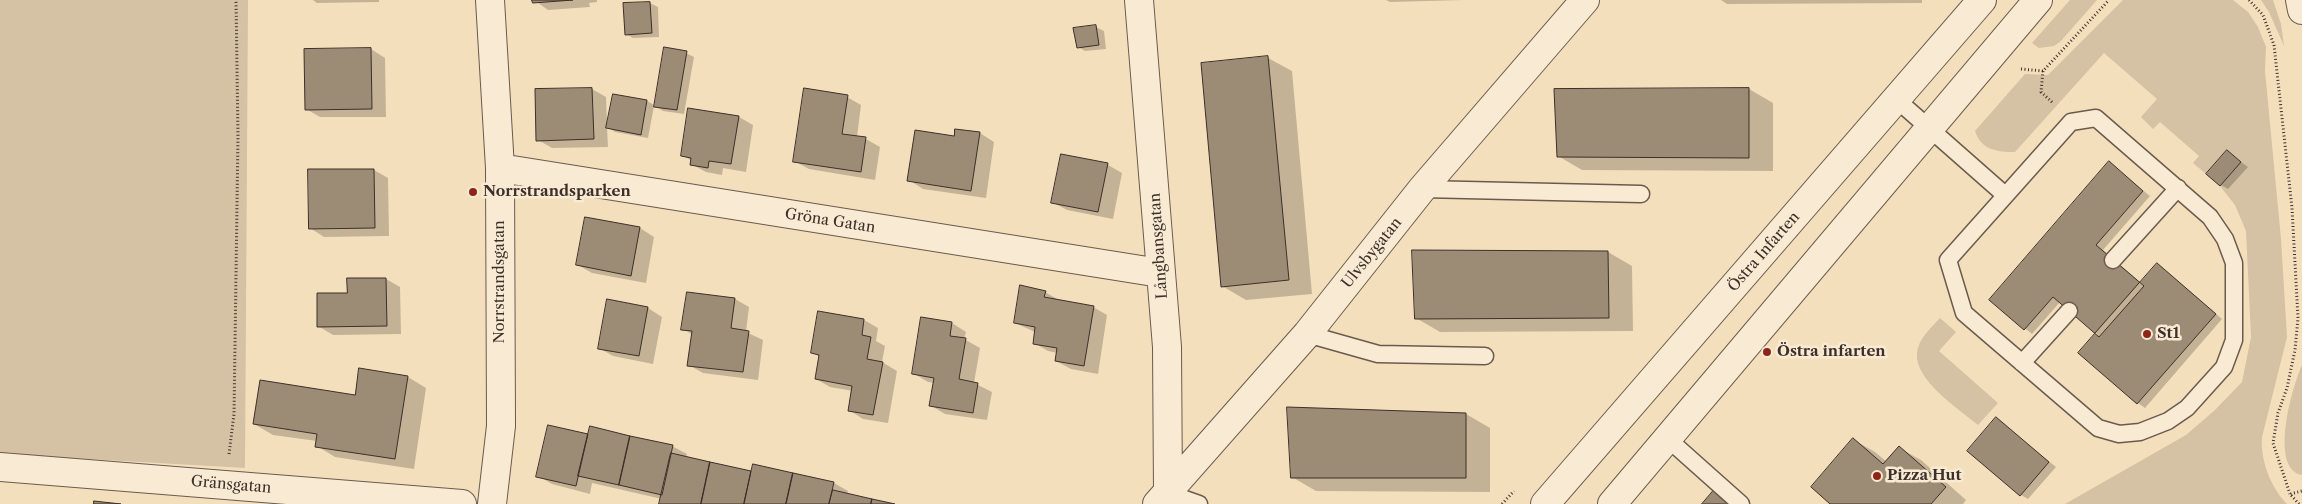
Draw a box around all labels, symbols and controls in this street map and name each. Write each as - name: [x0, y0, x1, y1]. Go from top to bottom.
- place label: Norrstrandsparken: [483, 183, 631, 201]
- marker: Norrstrandsparken: [467, 186, 479, 198]
- street label: Långbansgatan: [1146, 192, 1172, 300]
- street label: Gröna Gatan: [784, 205, 876, 237]
- street label: Östra Infarten: [1724, 208, 1804, 296]
- street label: Ulvsbygatan: [1338, 214, 1406, 292]
- street label: Norrstrandsgatan: [491, 220, 509, 344]
- place label: St1: [2157, 325, 2179, 343]
- marker: St1: [2141, 328, 2153, 340]
- place label: Östra infarten: [1777, 343, 1886, 361]
- marker: Östra infarten: [1761, 346, 1773, 358]
- place label: Pizza Hut: [1887, 467, 1961, 485]
- marker: Pizza Hut: [1871, 470, 1883, 482]
- street label: Gränsgatan: [190, 473, 272, 497]

